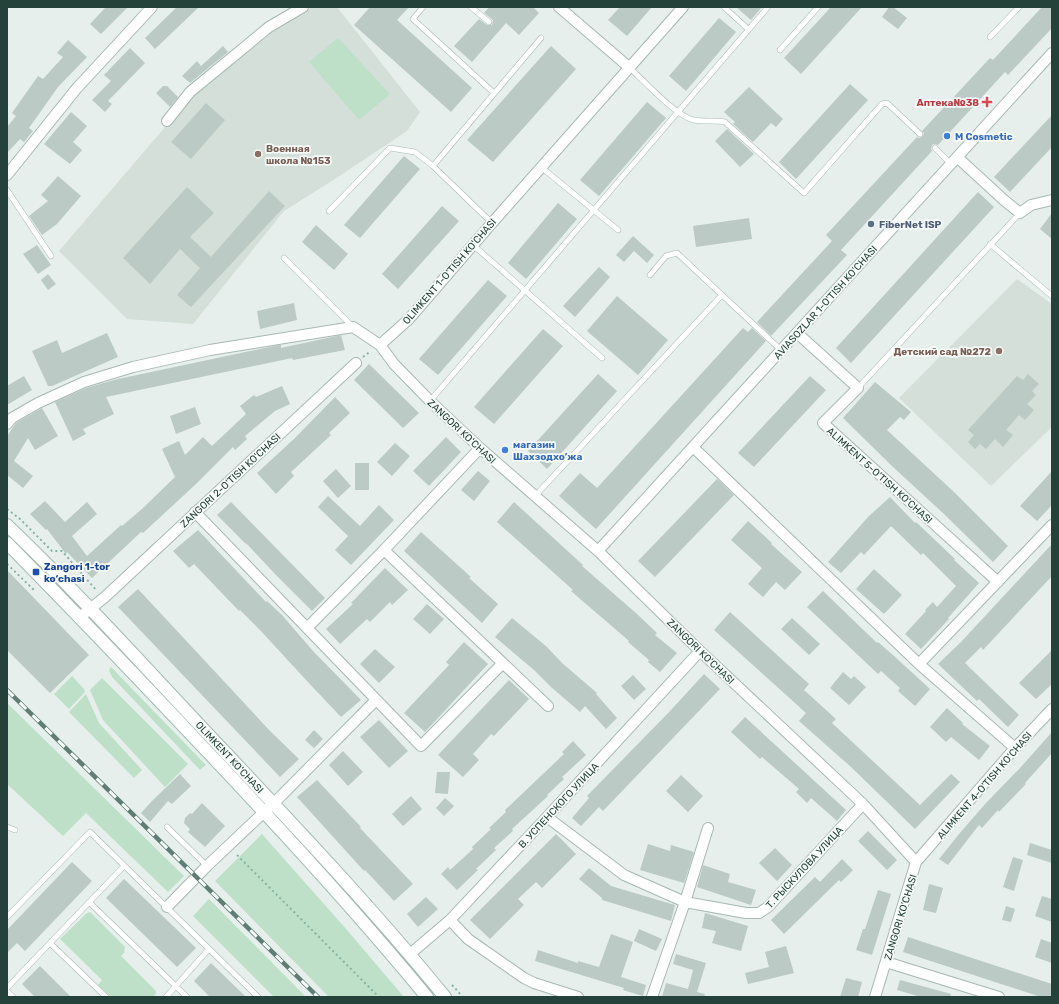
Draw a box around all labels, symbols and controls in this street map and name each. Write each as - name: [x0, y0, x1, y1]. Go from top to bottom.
- place label: Аптека№38: [917, 97, 979, 109]
- marker: Аптека№38: [982, 97, 992, 107]
- marker: M Cosmetic: [942, 131, 952, 141]
- place label: M Cosmetic: [955, 131, 1013, 143]
- place label: Военная школа №153: [266, 143, 331, 167]
- marker: Военная школа №153: [253, 149, 263, 159]
- street label: OLIMKENT 1-O'TISH KO'CHASI: [400, 216, 499, 327]
- marker: FiberNet ISP: [866, 219, 876, 229]
- place label: FiberNet ISP: [879, 219, 942, 231]
- street label: AVIASOZLAR 1-O'TISH KO'CHASI: [772, 243, 880, 362]
- place label: Детский сад №272: [893, 346, 991, 358]
- marker: Детский сад №272: [994, 346, 1004, 356]
- street label: ZANGORI KO'CHASI: [425, 397, 498, 466]
- street label: ALIMKENT 5-O'TISH KO'CHASI: [824, 425, 935, 526]
- street label: ZANGORI 2-O'TISH KO'CHASI: [178, 431, 283, 530]
- place label: магазин Шахзодхо’жа: [513, 439, 582, 463]
- marker: магазин Шахзодхо’жа: [500, 445, 510, 455]
- place label: Zangori 1-tor ko‘chasi: [44, 561, 110, 585]
- marker: Zangori 1-tor ko‘chasi: [31, 567, 41, 577]
- street label: ZANGORI KO'CHASI: [664, 617, 736, 687]
- street label: OLIMKENT KO'CHASI: [193, 719, 266, 796]
- street label: ALIMKENT 4-O'TISH KO'CHASI: [935, 730, 1035, 842]
- street label: В. УСПЕНСКОГО УЛИЦА: [516, 760, 602, 851]
- street label: Т. РЫСКУЛОВА УЛИЦА: [764, 824, 846, 911]
- street label: ZANGORI KO'CHASI: [882, 873, 920, 962]

